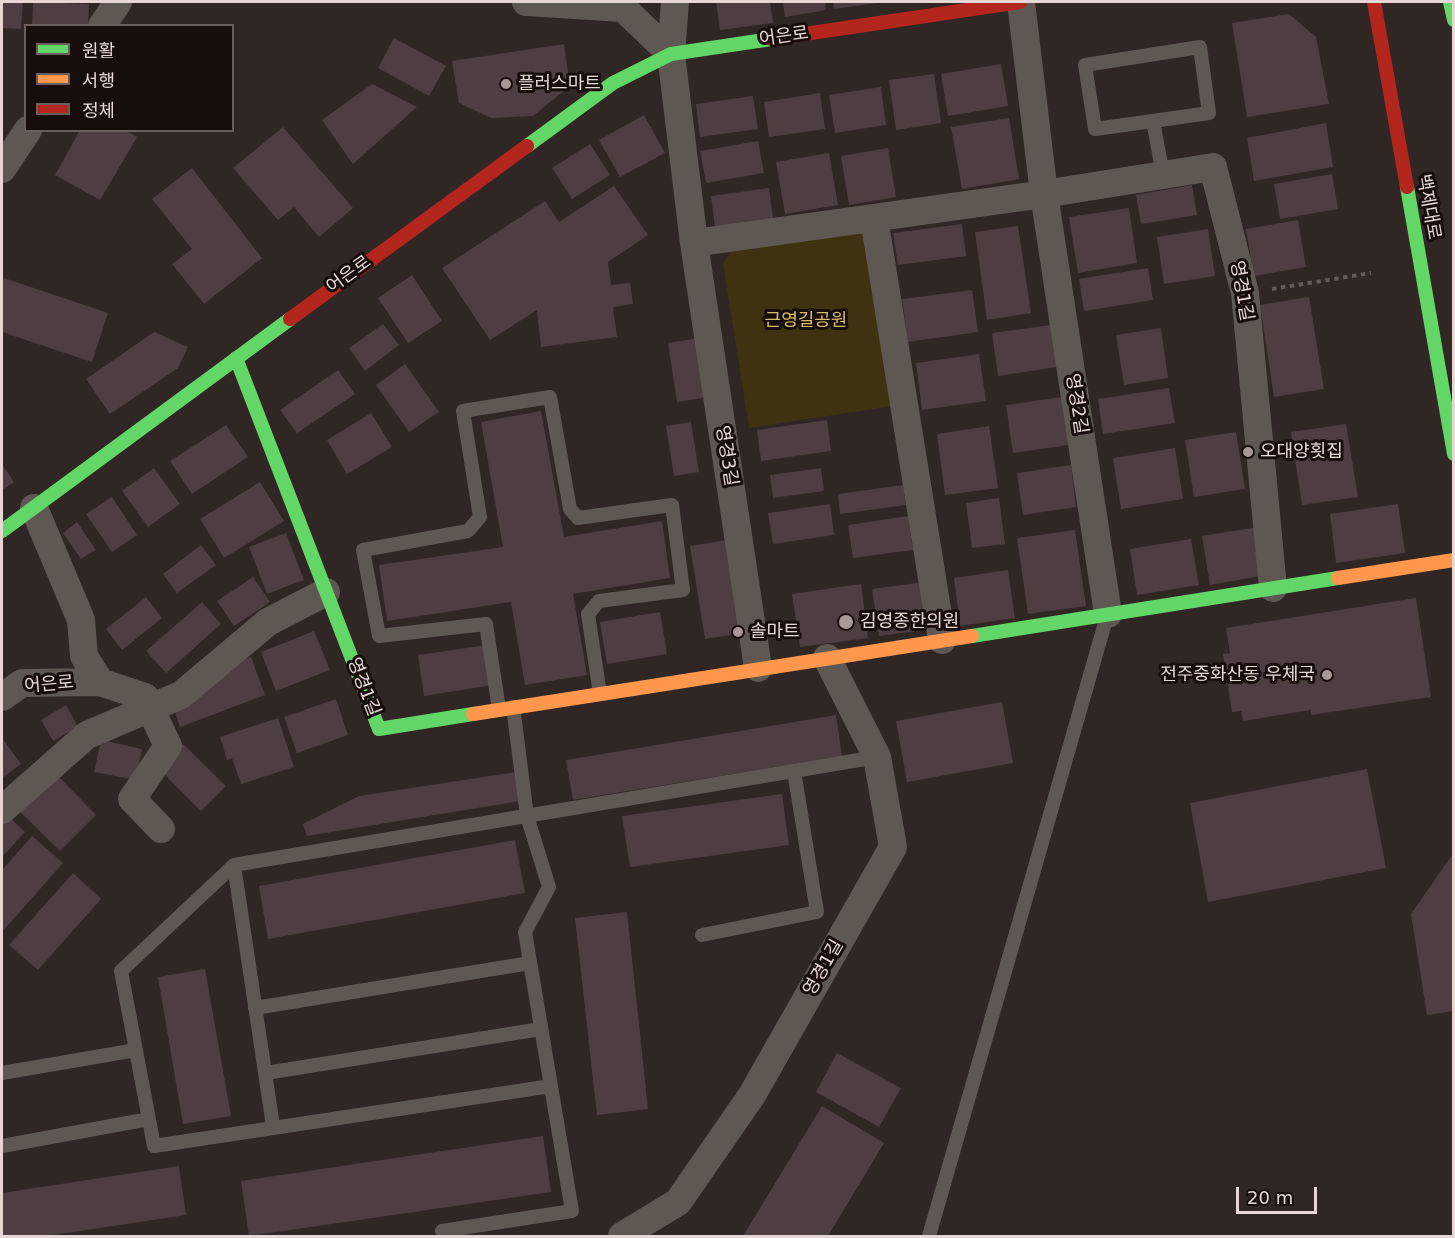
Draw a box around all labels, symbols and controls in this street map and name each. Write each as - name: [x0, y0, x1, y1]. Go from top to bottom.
- street label: 어은로: [758, 23, 810, 51]
- legend: [24, 24, 234, 132]
- text: 원활: [82, 40, 115, 61]
- text: 서행: [82, 70, 115, 91]
- place label: 플러스마트: [518, 73, 601, 95]
- marker: 플러스마트: [499, 77, 513, 91]
- text: 정체: [82, 100, 115, 121]
- street label: 백제대로: [1412, 173, 1444, 241]
- street label: 어은로: [323, 252, 375, 298]
- street label: 영경1길: [1225, 259, 1257, 323]
- park label: 근영길공원: [765, 310, 847, 332]
- street label: 영경2길: [1061, 372, 1091, 436]
- street label: 영경3길: [711, 424, 741, 488]
- place label: 오대양횟집: [1260, 441, 1343, 463]
- marker: 오대양횟집: [1241, 445, 1255, 459]
- place label: 김영종한의원: [860, 611, 959, 633]
- marker: 김영종한의원: [837, 613, 855, 631]
- place label: 솔마트: [750, 621, 800, 643]
- marker: 솔마트: [731, 625, 745, 639]
- street label: 영경1길: [342, 655, 384, 719]
- place label: 전주중화산동 우체국: [1160, 664, 1315, 686]
- marker: 전주중화산동 우체국: [1320, 668, 1334, 682]
- street label: 어은로: [23, 672, 75, 698]
- street label: 영경1길: [799, 936, 849, 1000]
- scale bar: [1239, 1175, 1320, 1213]
- text: 20 m: [1247, 1187, 1293, 1208]

